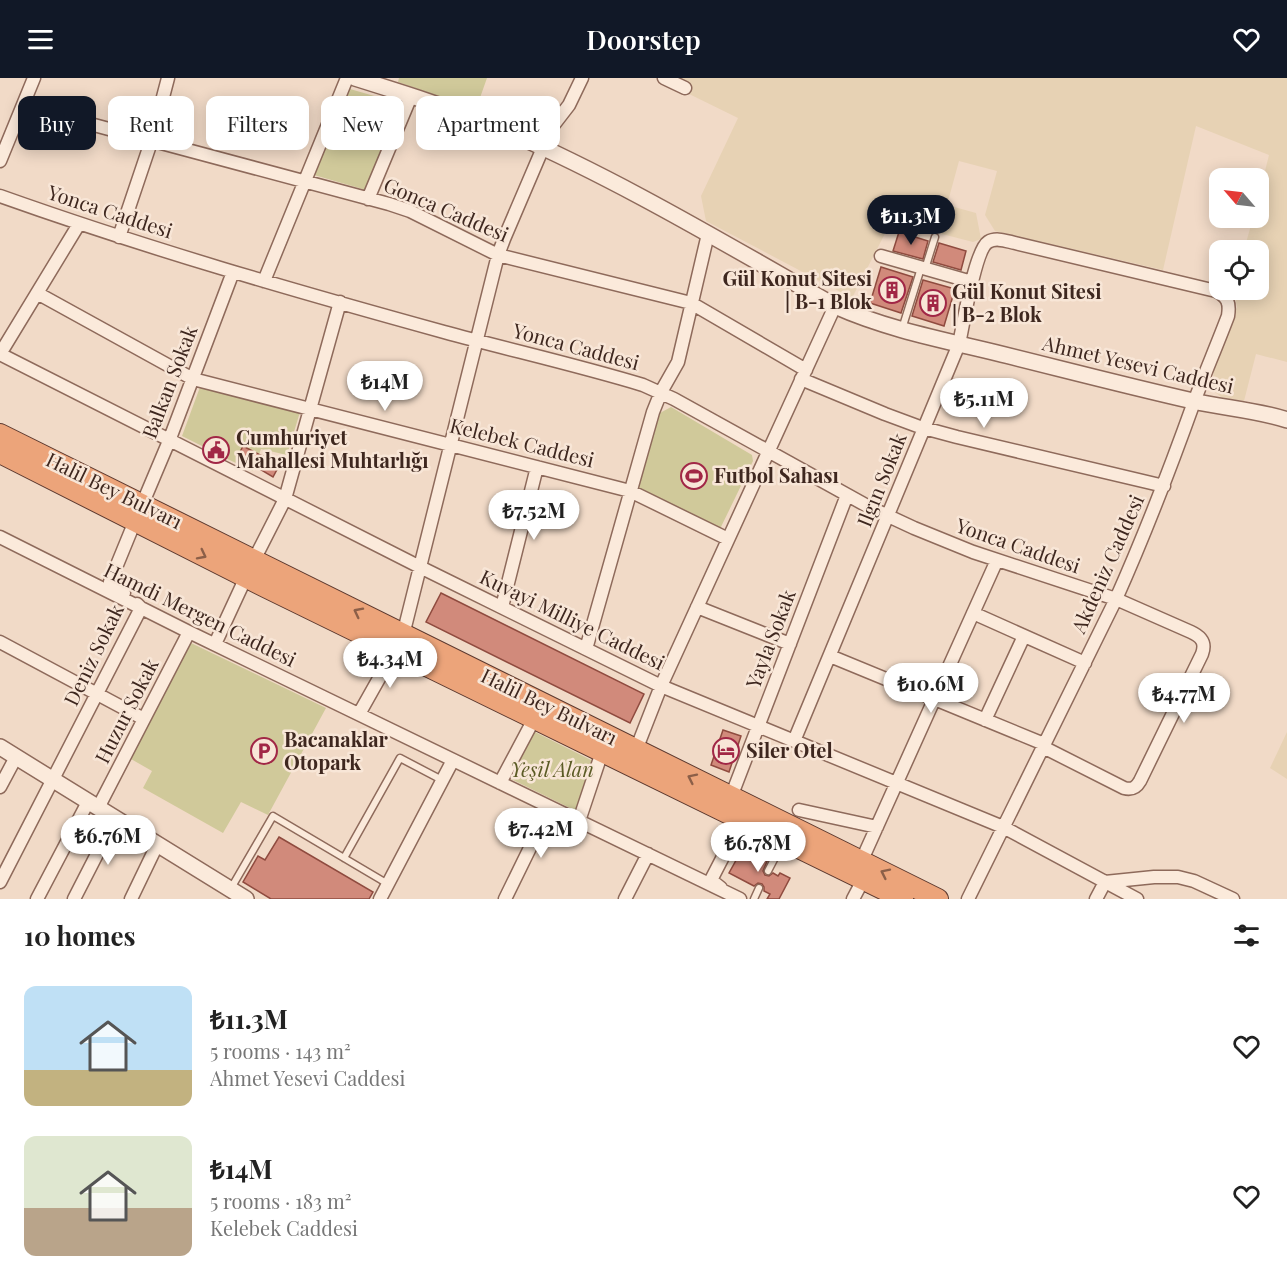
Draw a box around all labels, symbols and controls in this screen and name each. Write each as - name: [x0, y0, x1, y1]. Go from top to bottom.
- text: Doorstep: [586, 21, 701, 57]
- icon: menu: [24, 23, 57, 56]
- icon: heart: [1230, 23, 1263, 56]
- chip: Buy: [18, 96, 96, 150]
- chip: Rent: [108, 96, 194, 150]
- chip: Filters: [206, 96, 309, 150]
- chip: New: [321, 96, 404, 150]
- chip: Apartment: [416, 96, 560, 150]
- north arrow: [1209, 168, 1269, 228]
- map controls: [1209, 168, 1269, 300]
- street label: Gonca Caddesi: [380, 170, 513, 247]
- street label: Yonca Caddesi: [44, 177, 176, 243]
- pin: ₺11.3M: [862, 195, 960, 246]
- text: ₺11.3M: [881, 201, 941, 228]
- button: locate: [1209, 240, 1269, 300]
- place label: Gül Konut Sitesi | B-1 Blok: [723, 264, 872, 314]
- building icon: Gül Konut Sitesi | B-1 Blok: [877, 275, 907, 305]
- place label: Gül Konut Sitesi | B-2 Blok: [952, 277, 1102, 327]
- building icon: Gül Konut Sitesi | B-2 Blok: [918, 288, 948, 318]
- street label: Yonca Caddesi: [509, 315, 643, 375]
- street label: Balkan Sokak: [135, 321, 203, 442]
- street label: Ahmet Yesevi Caddesi: [1039, 328, 1237, 399]
- pin: ₺14M: [349, 361, 421, 412]
- text: ₺14M: [361, 367, 409, 394]
- pin: ₺5.11M: [935, 378, 1033, 429]
- text: ₺5.11M: [954, 384, 1014, 411]
- street label: Kelebek Caddesi: [447, 411, 597, 473]
- place label: Cumhuriyet Mahallesi Muhtarlığı: [236, 423, 429, 473]
- street label: Ilgın Sokak: [850, 428, 912, 530]
- public building icon: Cumhuriyet Mahallesi Muhtarlığı: [201, 435, 231, 465]
- street label: Halil Bey Bulvarı: [42, 445, 187, 534]
- sports icon: Futbol Sahası: [679, 461, 709, 491]
- place label: Futbol Sahası: [714, 461, 839, 488]
- pin: ₺7.52M: [485, 490, 583, 541]
- street label: Akdeniz Caddesi: [1064, 490, 1149, 638]
- text: ₺7.52M: [502, 496, 566, 523]
- street label: Yonca Caddesi: [952, 510, 1084, 579]
- one-way arrow: [196, 548, 207, 559]
- street label: Hamdi Mergen Caddesi: [100, 555, 301, 672]
- street label: Kuvayi Milliye Caddesi: [476, 562, 670, 675]
- street label: Yayla Sokak: [738, 585, 801, 693]
- street label: Deniz Sokak: [56, 599, 129, 710]
- one-way arrow: [353, 608, 364, 619]
- pin: ₺4.34M: [341, 638, 439, 689]
- text: ₺4.34M: [357, 644, 423, 671]
- street label: Huzur Sokak: [88, 653, 164, 767]
- street label: Halil Bey Bulvarı: [477, 661, 622, 750]
- pin: ₺10.6M: [882, 663, 980, 714]
- text: ₺10.6M: [897, 669, 965, 696]
- pin: ₺4.77M: [1135, 673, 1233, 724]
- text: ₺4.77M: [1152, 679, 1216, 706]
- place label: Bacanaklar Otopark: [284, 725, 389, 775]
- parking icon: Bacanaklar Otopark: [249, 736, 279, 766]
- hotel icon: Siler Otel: [711, 736, 741, 766]
- place label: Siler Otel: [746, 736, 833, 763]
- park label: Yeşil Alan: [510, 755, 594, 782]
- one-way arrow: [687, 773, 698, 785]
- pin: ₺7.42M: [492, 808, 590, 859]
- text: ₺7.42M: [509, 814, 573, 841]
- pin: ₺6.76M: [59, 815, 157, 866]
- text: ₺6.76M: [75, 821, 141, 848]
- pin: ₺6.78M: [709, 822, 807, 873]
- text: ₺6.78M: [725, 828, 791, 855]
- one-way arrow: [881, 869, 892, 881]
- text: 10 homes: [24, 918, 136, 953]
- icon: filters: [1230, 919, 1263, 952]
- text: ₺11.3M: [210, 1001, 288, 1036]
- icon: home: [72, 1010, 144, 1082]
- icon: heart: [1230, 1030, 1263, 1063]
- text: 5 rooms · 143 m²: [210, 1037, 351, 1064]
- text: Ahmet Yesevi Caddesi: [210, 1064, 405, 1091]
- text: ₺14M: [210, 1151, 273, 1186]
- icon: home: [72, 1160, 144, 1232]
- icon: heart: [1230, 1180, 1263, 1213]
- text: 5 rooms · 183 m²: [210, 1187, 351, 1214]
- text: Kelebek Caddesi: [210, 1214, 358, 1241]

